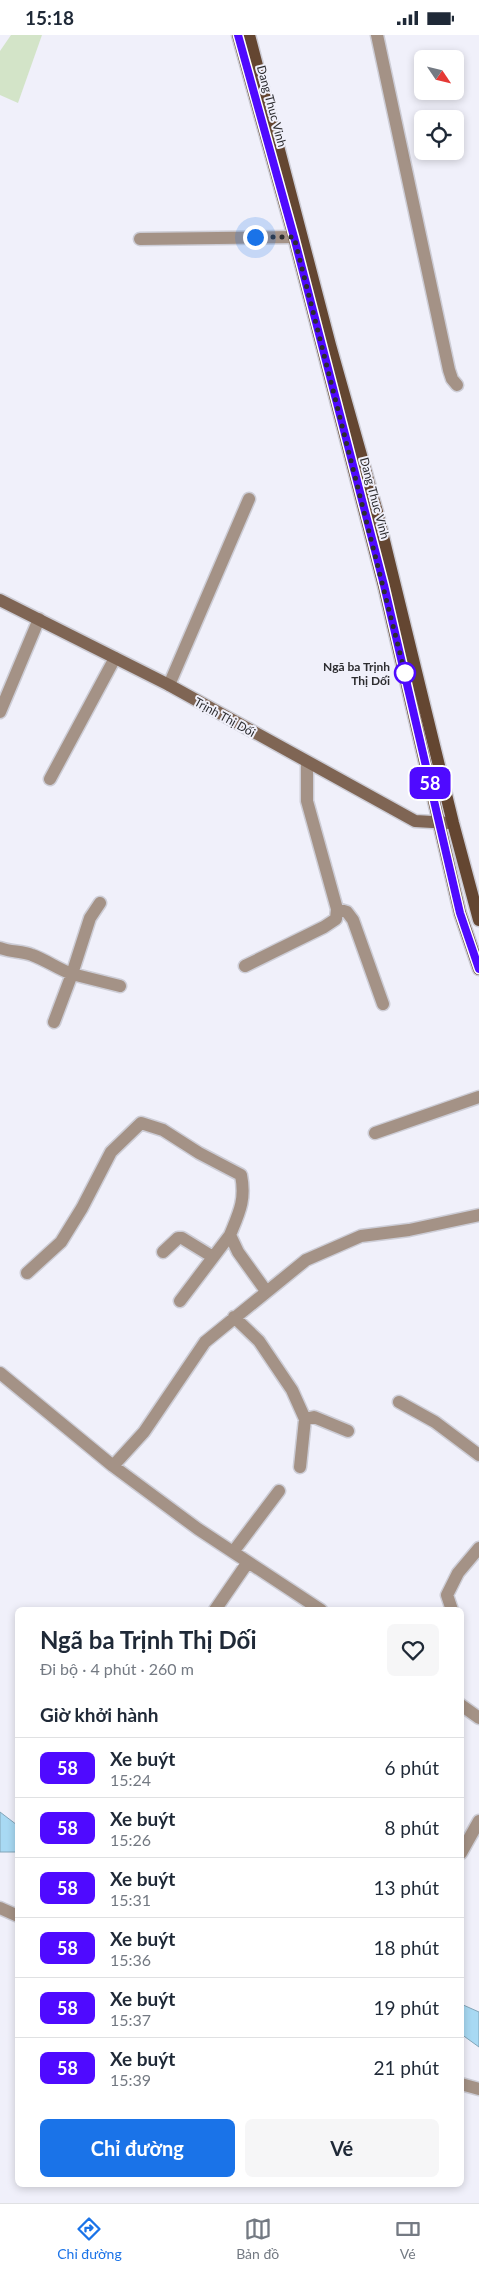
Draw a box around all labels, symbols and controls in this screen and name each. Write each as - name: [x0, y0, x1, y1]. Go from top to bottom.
- text: 15:18: [25, 6, 74, 29]
- north arrow: [414, 50, 464, 100]
- map controls: [414, 50, 464, 160]
- street label: Dang Thuc Vinh: [254, 64, 290, 148]
- button: locate: [414, 110, 464, 160]
- your location: [243, 225, 268, 250]
- street label: Dang Thuc Vinh: [357, 456, 393, 540]
- place label: Ngã ba Trịnh Thị Dối: [323, 659, 390, 688]
- marker: Ngã ba Trịnh Thị Dối: [394, 662, 416, 684]
- street label: Trịnh Thị Dối: [192, 694, 258, 740]
- line badge: 58: [408, 767, 452, 799]
- text: 58: [420, 772, 440, 794]
- button: heart: [387, 1624, 439, 1676]
- text: Ngã ba Trịnh Thị Dối: [40, 1625, 257, 1654]
- text: Đi bộ · 4 phút · 260 m: [40, 1659, 194, 1678]
- text: Giờ khởi hành: [40, 1703, 159, 1726]
- text: Xe buýt: [110, 1747, 175, 1770]
- text: 6 phút: [384, 1756, 439, 1779]
- text: 58: [57, 1757, 78, 1779]
- text: 15:24: [110, 1770, 151, 1789]
- text: Xe buýt: [110, 1807, 175, 1830]
- text: 8 phút: [384, 1816, 439, 1839]
- text: 58: [57, 1817, 78, 1839]
- text: 15:26: [110, 1830, 151, 1849]
- text: Xe buýt: [110, 1867, 175, 1890]
- text: 13 phút: [373, 1876, 439, 1899]
- text: 58: [57, 1877, 78, 1899]
- text: 15:31: [110, 1890, 151, 1909]
- text: Xe buýt: [110, 1927, 175, 1950]
- text: 18 phút: [373, 1936, 439, 1959]
- text: 58: [57, 1937, 78, 1959]
- text: 15:36: [110, 1950, 151, 1969]
- text: Xe buýt: [110, 1987, 175, 2010]
- text: 19 phút: [373, 1996, 439, 2019]
- text: 58: [57, 1997, 78, 2019]
- text: 15:37: [110, 2010, 151, 2029]
- text: Xe buýt: [110, 2047, 175, 2070]
- text: 21 phút: [373, 2056, 439, 2079]
- text: 58: [57, 2057, 78, 2079]
- text: 15:39: [110, 2070, 151, 2089]
- button: Chỉ đường: [40, 2119, 235, 2177]
- button: Vé: [245, 2119, 439, 2177]
- tab: Chỉ đường: [57, 2215, 122, 2262]
- tab: Bản đồ: [236, 2215, 279, 2262]
- tab: Vé: [394, 2215, 422, 2262]

